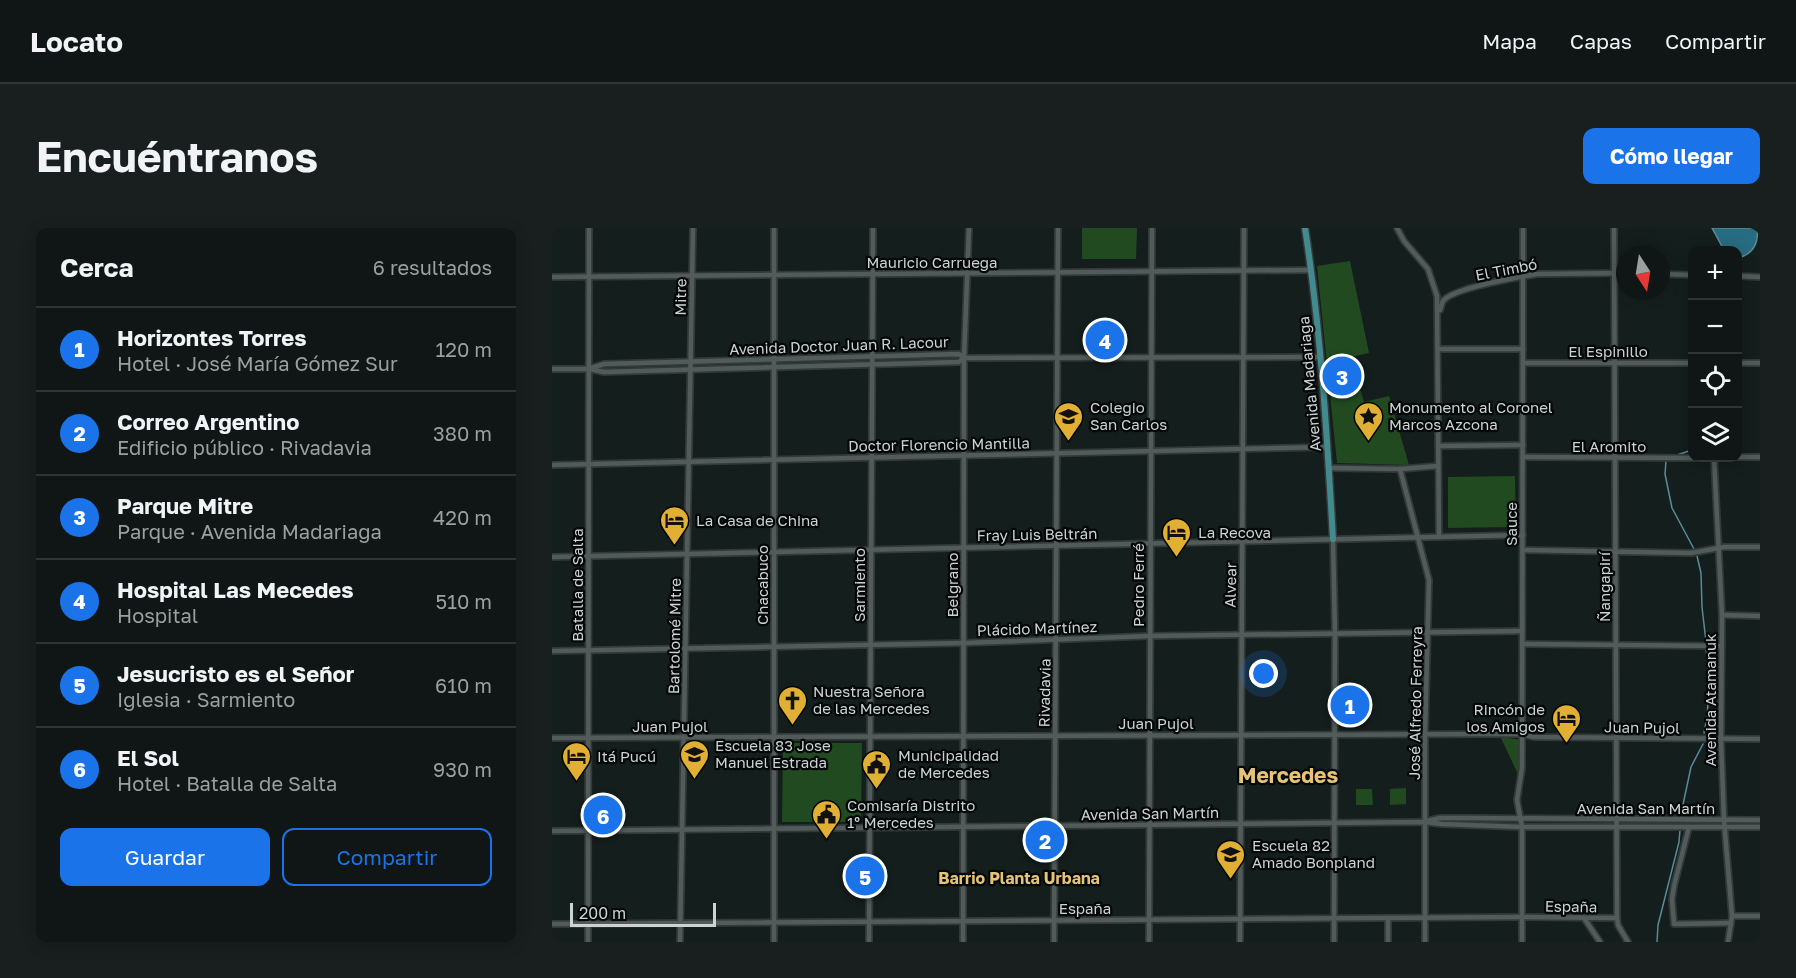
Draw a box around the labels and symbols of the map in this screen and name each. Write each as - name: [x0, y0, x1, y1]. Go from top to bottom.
- north arrow: [1616, 246, 1670, 300]
- street label: Mauricio Carruega: [866, 253, 998, 271]
- street label: El Timbó: [1474, 254, 1538, 284]
- street label: Mitre: [671, 278, 689, 316]
- street label: Avenida Madariaga: [1294, 316, 1324, 452]
- pin: 4: [1086, 318, 1124, 362]
- street label: Avenida Doctor Juan R. Lacour: [729, 332, 949, 358]
- street label: El Espinillo: [1568, 342, 1648, 360]
- pin: 3: [1322, 354, 1362, 398]
- place label: Colegio San Carlos: [1090, 398, 1167, 433]
- place label: Monumento al Coronel Marcos Azcona: [1389, 398, 1553, 433]
- school or university icon: Colegio San Carlos: [1053, 400, 1085, 442]
- place icon: Monumento al Coronel Marcos Azcona: [1352, 400, 1384, 442]
- street label: Doctor Florencio Mantilla: [848, 433, 1030, 455]
- street label: El Aromito: [1572, 437, 1646, 455]
- street label: Sauce: [1502, 502, 1520, 546]
- hotel icon: La Casa de China: [659, 504, 691, 546]
- place label: La Casa de China: [696, 511, 819, 529]
- hotel icon: La Recova: [1161, 516, 1193, 558]
- place label: La Recova: [1198, 523, 1271, 541]
- street label: Fray Luis Beltrán: [977, 524, 1097, 544]
- street label: Batalla de Salta: [568, 528, 586, 642]
- street label: Pedro Ferré: [1129, 543, 1147, 627]
- street label: Chacabuco: [753, 545, 771, 625]
- street label: Sarmiento: [850, 548, 868, 622]
- street label: Ñangapirí: [1595, 551, 1613, 622]
- street label: Belgrano: [943, 552, 961, 618]
- street label: Alvear: [1221, 562, 1239, 608]
- street label: Bartolomé Mitre: [664, 577, 684, 694]
- street label: Plácido Martínez: [977, 617, 1098, 639]
- street label: José Alfredo Ferreyra: [1405, 626, 1425, 780]
- street label: Avenida Atamanuk: [1701, 633, 1719, 767]
- street label: Rivadavia: [1034, 658, 1054, 728]
- your location: [1249, 659, 1278, 688]
- place label: Nuestra Señora de las Mercedes: [813, 682, 930, 717]
- pin: 1: [1330, 682, 1370, 728]
- church icon: Nuestra Señora de las Mercedes: [776, 684, 808, 726]
- place label: Rincón de los Amigos: [1466, 700, 1545, 735]
- hotel icon: Rincón de los Amigos: [1550, 702, 1582, 744]
- street label: Juan Pujol: [1118, 714, 1194, 732]
- street label: Juan Pujol: [632, 717, 708, 735]
- street label: Juan Pujol: [1604, 717, 1680, 737]
- place label: Escuela 83 Jose Manuel Estrada: [715, 736, 831, 771]
- school or university icon: Escuela 83 Jose Manuel Estrada: [678, 738, 710, 780]
- hotel icon: Itá Pucú: [560, 740, 592, 782]
- place label: Municipalidad de Mercedes: [898, 746, 999, 781]
- place label: Itá Pucú: [597, 747, 656, 765]
- public building icon: Municipalidad de Mercedes: [861, 748, 893, 790]
- district label: Mercedes: [1238, 762, 1338, 788]
- pin: 6: [584, 792, 622, 838]
- place label: Comisaría Distrito 1º Mercedes: [847, 796, 975, 831]
- public building icon: Comisaría Distrito 1º Mercedes: [810, 798, 842, 840]
- street label: Avenida San Martín: [1577, 799, 1715, 817]
- street label: Avenida San Martín: [1081, 803, 1219, 823]
- pin: 2: [1026, 818, 1064, 862]
- place label: Escuela 82 Amado Bonpland: [1252, 836, 1375, 871]
- school or university icon: Escuela 82 Amado Bonpland: [1215, 838, 1247, 880]
- pin: 5: [846, 854, 884, 898]
- district label: Barrio Planta Urbana: [938, 868, 1100, 888]
- street label: España: [1545, 897, 1597, 915]
- street label: España: [1059, 899, 1111, 917]
- scale bar: [570, 900, 716, 928]

